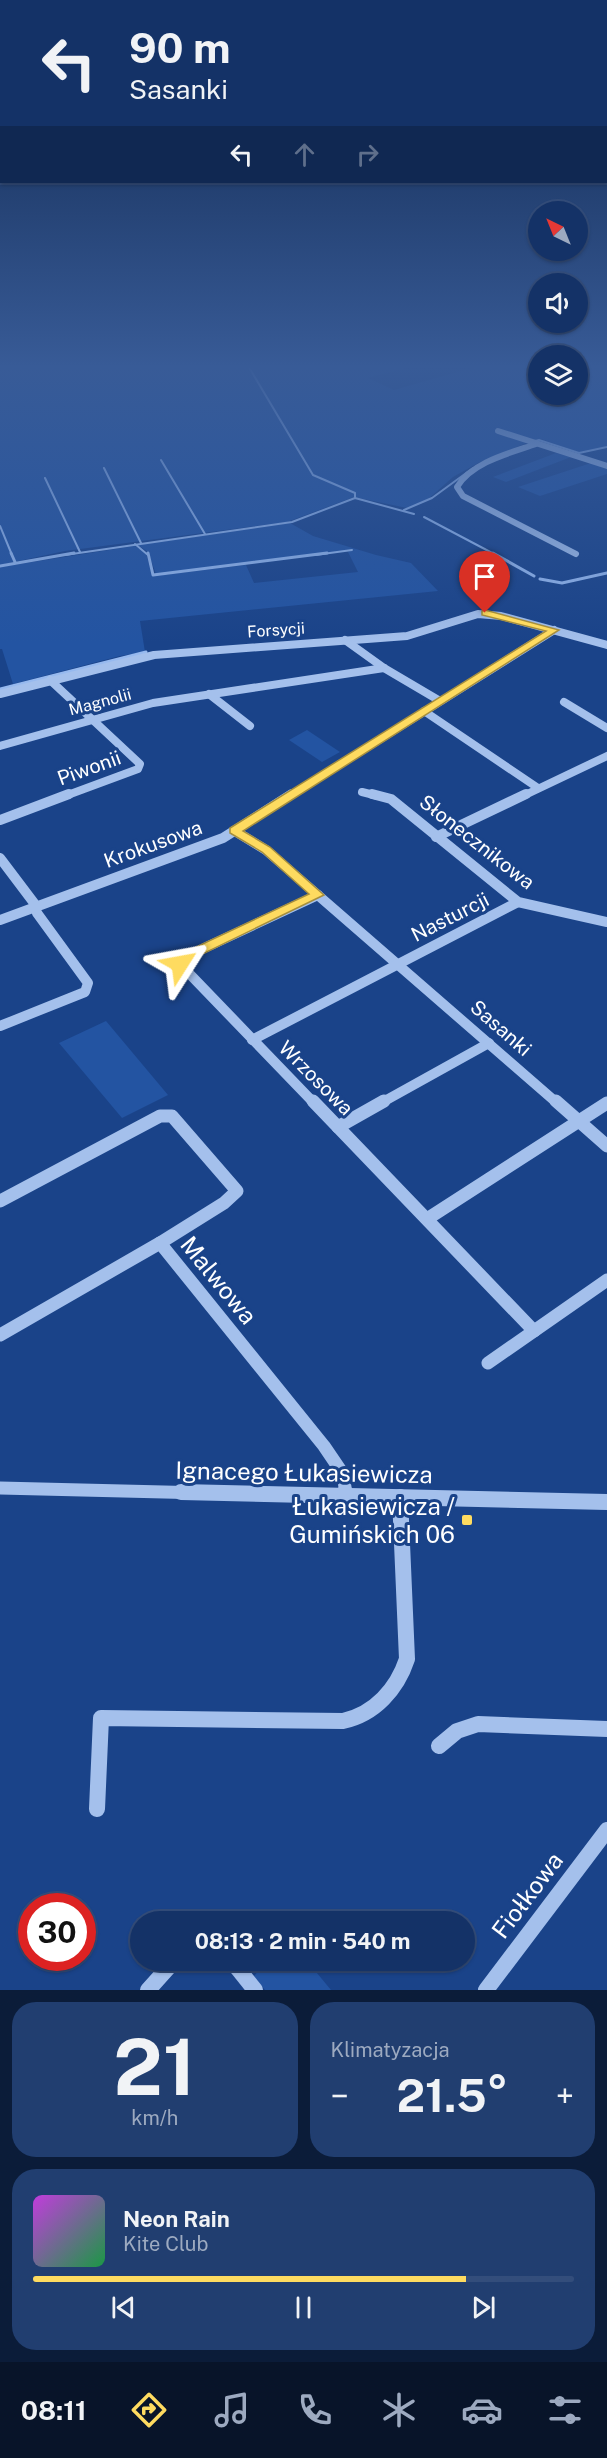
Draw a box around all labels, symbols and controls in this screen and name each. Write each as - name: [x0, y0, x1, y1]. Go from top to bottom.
- text: 90 m: [129, 23, 231, 72]
- icon: left: [30, 24, 108, 102]
- text: Sasanki: [129, 73, 228, 105]
- icon: left: [225, 138, 258, 171]
- icon: ahead: [288, 138, 321, 171]
- icon: right: [351, 138, 384, 171]
- north arrow: [528, 201, 588, 261]
- map controls: [528, 201, 588, 405]
- button: sound: [528, 273, 588, 333]
- button: layers: [528, 345, 588, 405]
- pin: [459, 551, 510, 613]
- icon: arrive: [468, 560, 501, 593]
- street label: Forsycji: [246, 619, 306, 641]
- street label: Magnolii: [67, 685, 133, 719]
- street label: Piwonii: [54, 745, 124, 791]
- street label: Słonecznikowa: [415, 790, 539, 894]
- street label: Krokusowa: [101, 815, 205, 873]
- street label: Nasturcji: [407, 887, 493, 947]
- position arrow: [148, 932, 212, 996]
- street label: Sasanki: [465, 995, 537, 1061]
- street label: Wrzosowa: [274, 1036, 358, 1120]
- street label: Malwowa: [175, 1230, 263, 1330]
- street label: Ignacego Łukasiewicza: [175, 1456, 433, 1488]
- place label: Łukasiewicza / Gumińskich 06: [289, 1492, 456, 1548]
- marker: Łukasiewicza / Gumińskich 06: [460, 1513, 474, 1527]
- street label: Fiołkowa: [486, 1847, 568, 1943]
- speed limit sign: 30: [18, 1893, 96, 1971]
- text: 08:13 · 2 min · 540 m: [195, 1928, 410, 1954]
- text: 21: [113, 2021, 196, 2113]
- text: Klimatyzacja: [331, 2038, 450, 2062]
- text: 21.5°: [396, 2069, 508, 2122]
- text: −: [331, 2077, 349, 2115]
- text: +: [556, 2077, 574, 2115]
- text: km/h: [131, 2106, 178, 2130]
- text: Neon Rain: [123, 2206, 230, 2232]
- text: Kite Club: [123, 2232, 208, 2256]
- icon: previous: [107, 2291, 140, 2324]
- icon: pause: [287, 2291, 320, 2324]
- icon: next: [467, 2291, 500, 2324]
- icon: directions: [128, 2389, 170, 2431]
- icon: music: [211, 2389, 253, 2431]
- icon: phone: [294, 2389, 336, 2431]
- icon: climate: [378, 2389, 420, 2431]
- icon: car: [461, 2389, 503, 2431]
- icon: filters: [544, 2389, 586, 2431]
- text: 08:11: [21, 2394, 86, 2426]

